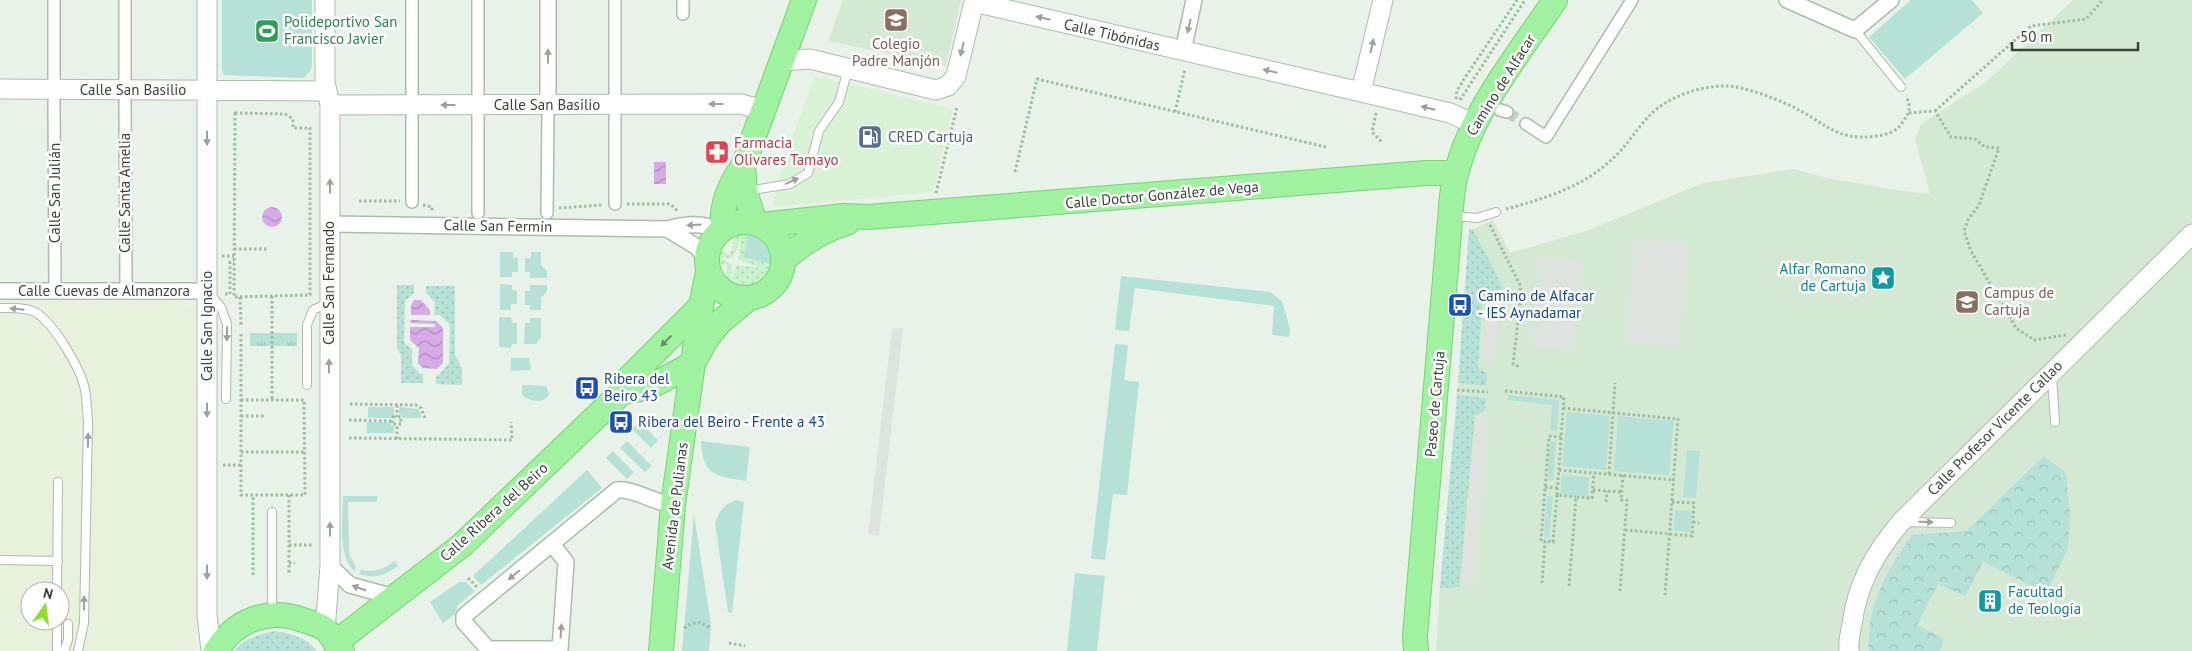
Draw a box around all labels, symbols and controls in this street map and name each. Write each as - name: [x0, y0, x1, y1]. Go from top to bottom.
- school or university icon: Colegio Padre Manjón: [883, 7, 909, 33]
- place label: Polideportivo San Francisco Javier: [284, 12, 398, 48]
- one-way arrow: [1036, 14, 1051, 22]
- street label: Calle Tibónidas: [1062, 14, 1162, 55]
- sports icon: Polideportivo San Francisco Javier: [254, 18, 280, 44]
- one-way arrow: [1185, 18, 1193, 33]
- scale bar: [2012, 20, 2138, 52]
- text: 50 m: [2020, 27, 2053, 46]
- street label: Camino de Alfacar: [1462, 30, 1539, 139]
- place label: Colegio Padre Manjón: [852, 34, 940, 70]
- one-way arrow: [1368, 38, 1376, 53]
- one-way arrow: [958, 42, 966, 57]
- one-way arrow: [544, 48, 552, 64]
- one-way arrow: [1262, 67, 1277, 75]
- street label: Calle San Basilio: [80, 80, 186, 99]
- street label: Calle San Basilio: [494, 95, 600, 114]
- one-way arrow: [707, 100, 723, 108]
- one-way arrow: [440, 101, 456, 109]
- one-way arrow: [1420, 104, 1435, 112]
- fuel station icon: CRED Cartuja: [857, 124, 883, 150]
- place label: CRED Cartuja: [888, 127, 973, 146]
- one-way arrow: [203, 131, 211, 147]
- street label: Calle Santa Amelia: [115, 133, 134, 253]
- place label: Farmacia Olivares Tamayo: [734, 133, 839, 169]
- pharmacy icon: Farmacia Olivares Tamayo: [704, 139, 730, 165]
- street label: Calle San Julián: [45, 143, 64, 243]
- one-way arrow: [785, 177, 799, 185]
- street label: Calle Doctor González de Vega: [1064, 177, 1260, 212]
- one-way arrow: [326, 178, 334, 194]
- street label: Calle San Fermín: [444, 215, 552, 236]
- street label: Calle San Fernando: [319, 221, 338, 345]
- one-way arrow: [686, 222, 702, 230]
- place label: Alfar Romano de Cartuja: [1779, 259, 1866, 295]
- place icon: Alfar Romano de Cartuja: [1870, 265, 1896, 291]
- street label: Calle San Ignacio: [197, 271, 216, 381]
- street label: Calle Cuevas de Almanzora: [18, 281, 190, 300]
- place label: Campus de Cartuja: [1984, 283, 2054, 319]
- place label: Camino de Alfacar - IES Aynadamar: [1478, 286, 1594, 322]
- school or university icon: Campus de Cartuja: [1954, 289, 1980, 315]
- bus stop icon: Camino de Alfacar - IES Aynadamar: [1447, 292, 1473, 318]
- one-way arrow: [9, 305, 25, 313]
- one-way arrow: [223, 326, 231, 342]
- one-way arrow: [661, 334, 673, 346]
- street label: Paseo de Cartuja: [1420, 350, 1449, 458]
- street label: Calle Profesor Vicente Callao: [1923, 356, 2066, 499]
- one-way arrow: [325, 358, 333, 374]
- place label: Ribera del Beiro 43: [604, 369, 670, 405]
- bus stop icon: Ribera del Beiro 43: [574, 375, 600, 401]
- one-way arrow: [203, 402, 211, 418]
- bus stop icon: Ribera del Beiro - Frente a 43: [608, 409, 634, 435]
- place label: Ribera del Beiro - Frente a 43: [638, 412, 825, 431]
- one-way arrow: [84, 432, 92, 448]
- street label: Avenida de Pulianas: [657, 441, 692, 571]
- street label: Calle Ribera del Beiro: [436, 458, 552, 565]
- one-way arrow: [1918, 518, 1934, 526]
- one-way arrow: [326, 520, 334, 536]
- one-way arrow: [203, 565, 211, 581]
- one-way arrow: [508, 569, 520, 580]
- north arrow: [20, 581, 70, 631]
- place label: Facultad de Teología: [2008, 582, 2081, 618]
- one-way arrow: [351, 583, 366, 591]
- text: N: [42, 584, 55, 603]
- building icon: Facultad de Teología: [1977, 588, 2003, 614]
- one-way arrow: [80, 595, 88, 611]
- one-way arrow: [558, 622, 566, 638]

